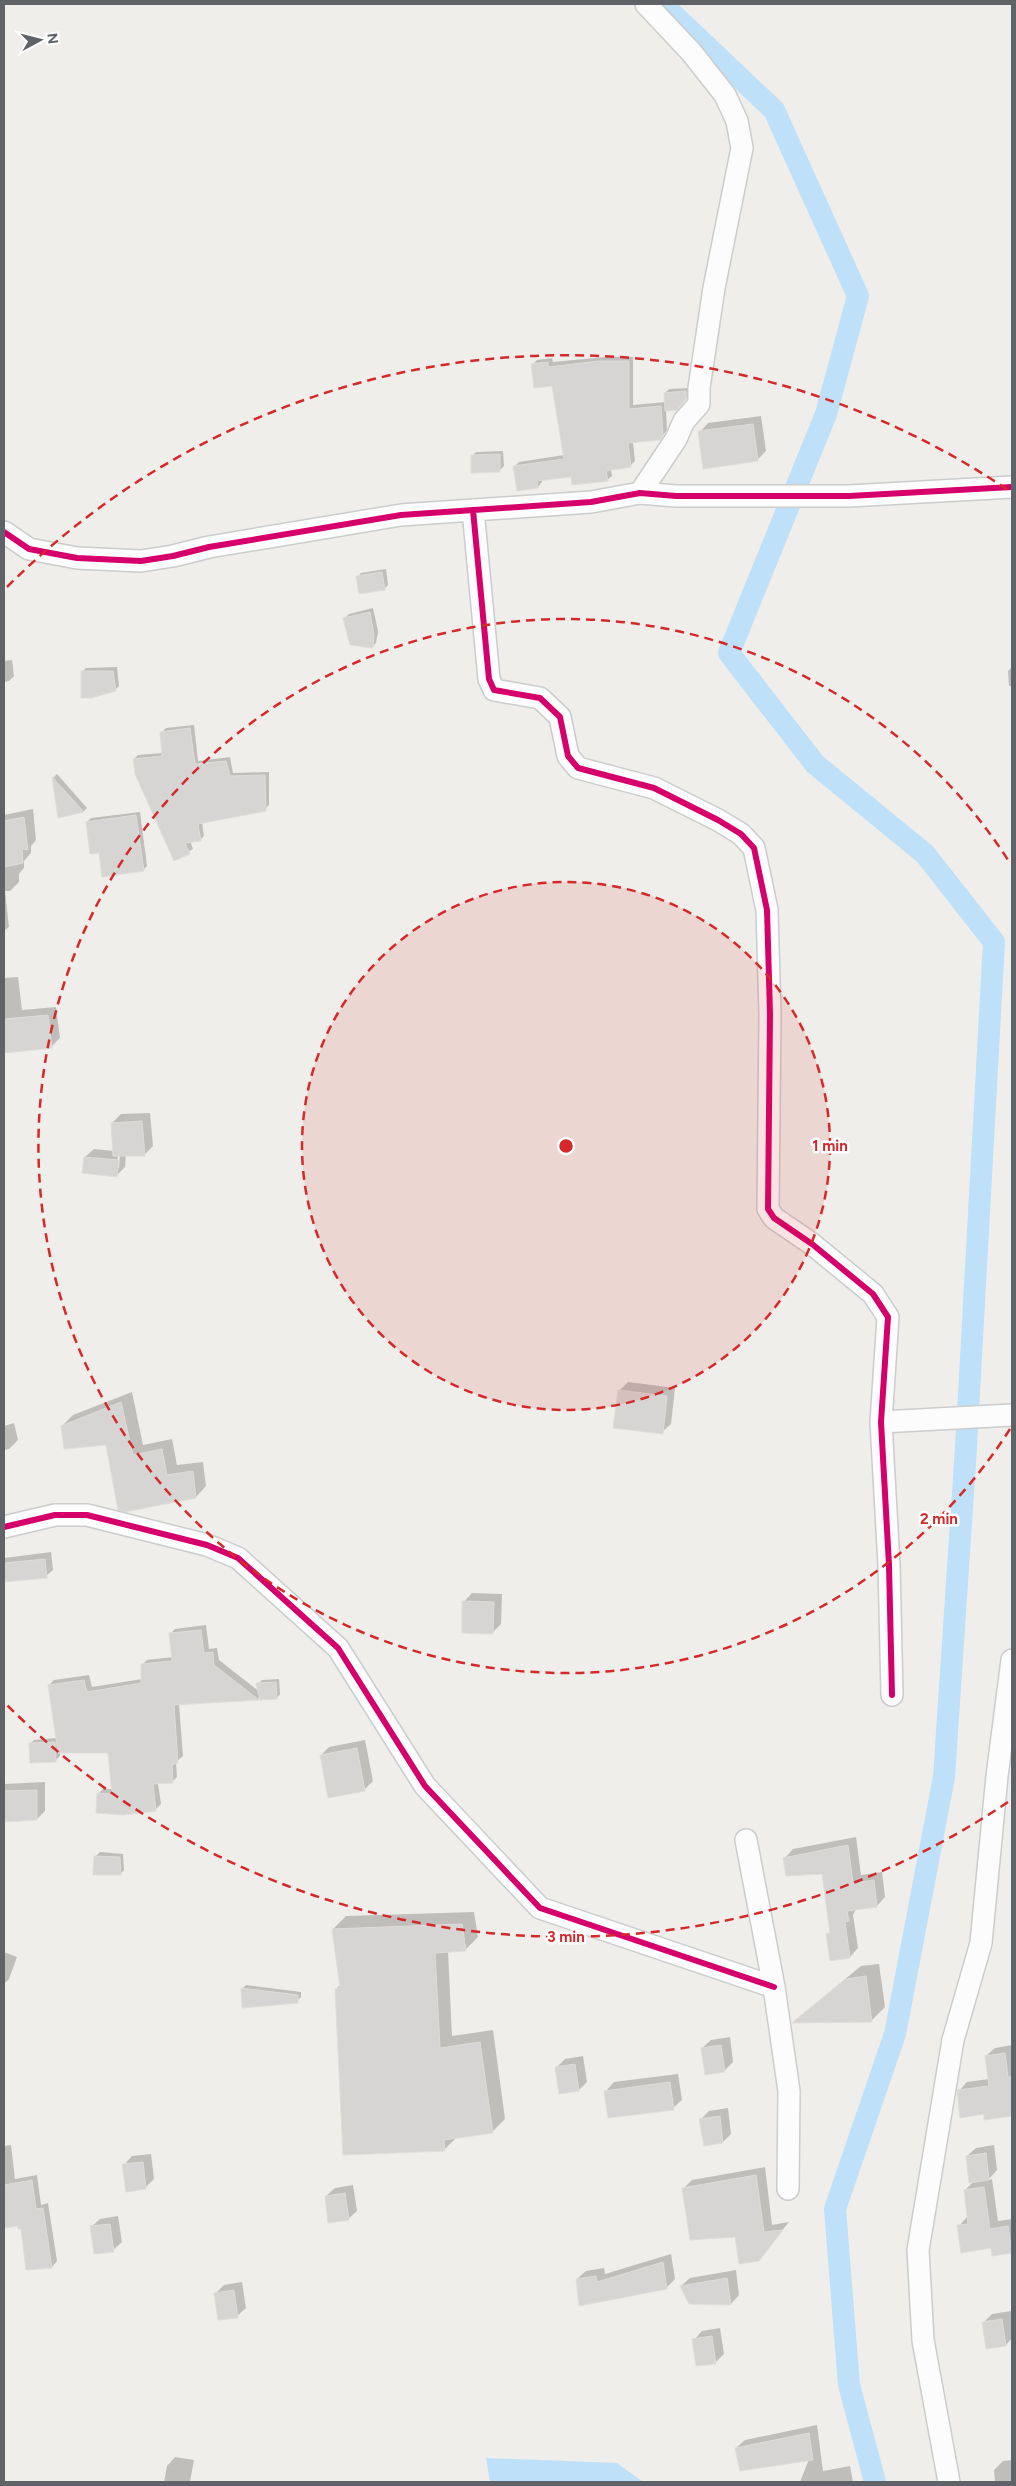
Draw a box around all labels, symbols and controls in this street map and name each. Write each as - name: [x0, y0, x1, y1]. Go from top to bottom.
- north arrow: [15, 15, 65, 65]
- text: N: [43, 32, 62, 45]
- centre of rings: [557, 1137, 575, 1155]
- text: 1 min: [812, 1137, 848, 1155]
- text: 2 min: [920, 1510, 958, 1528]
- text: 3 min: [547, 1928, 585, 1946]

